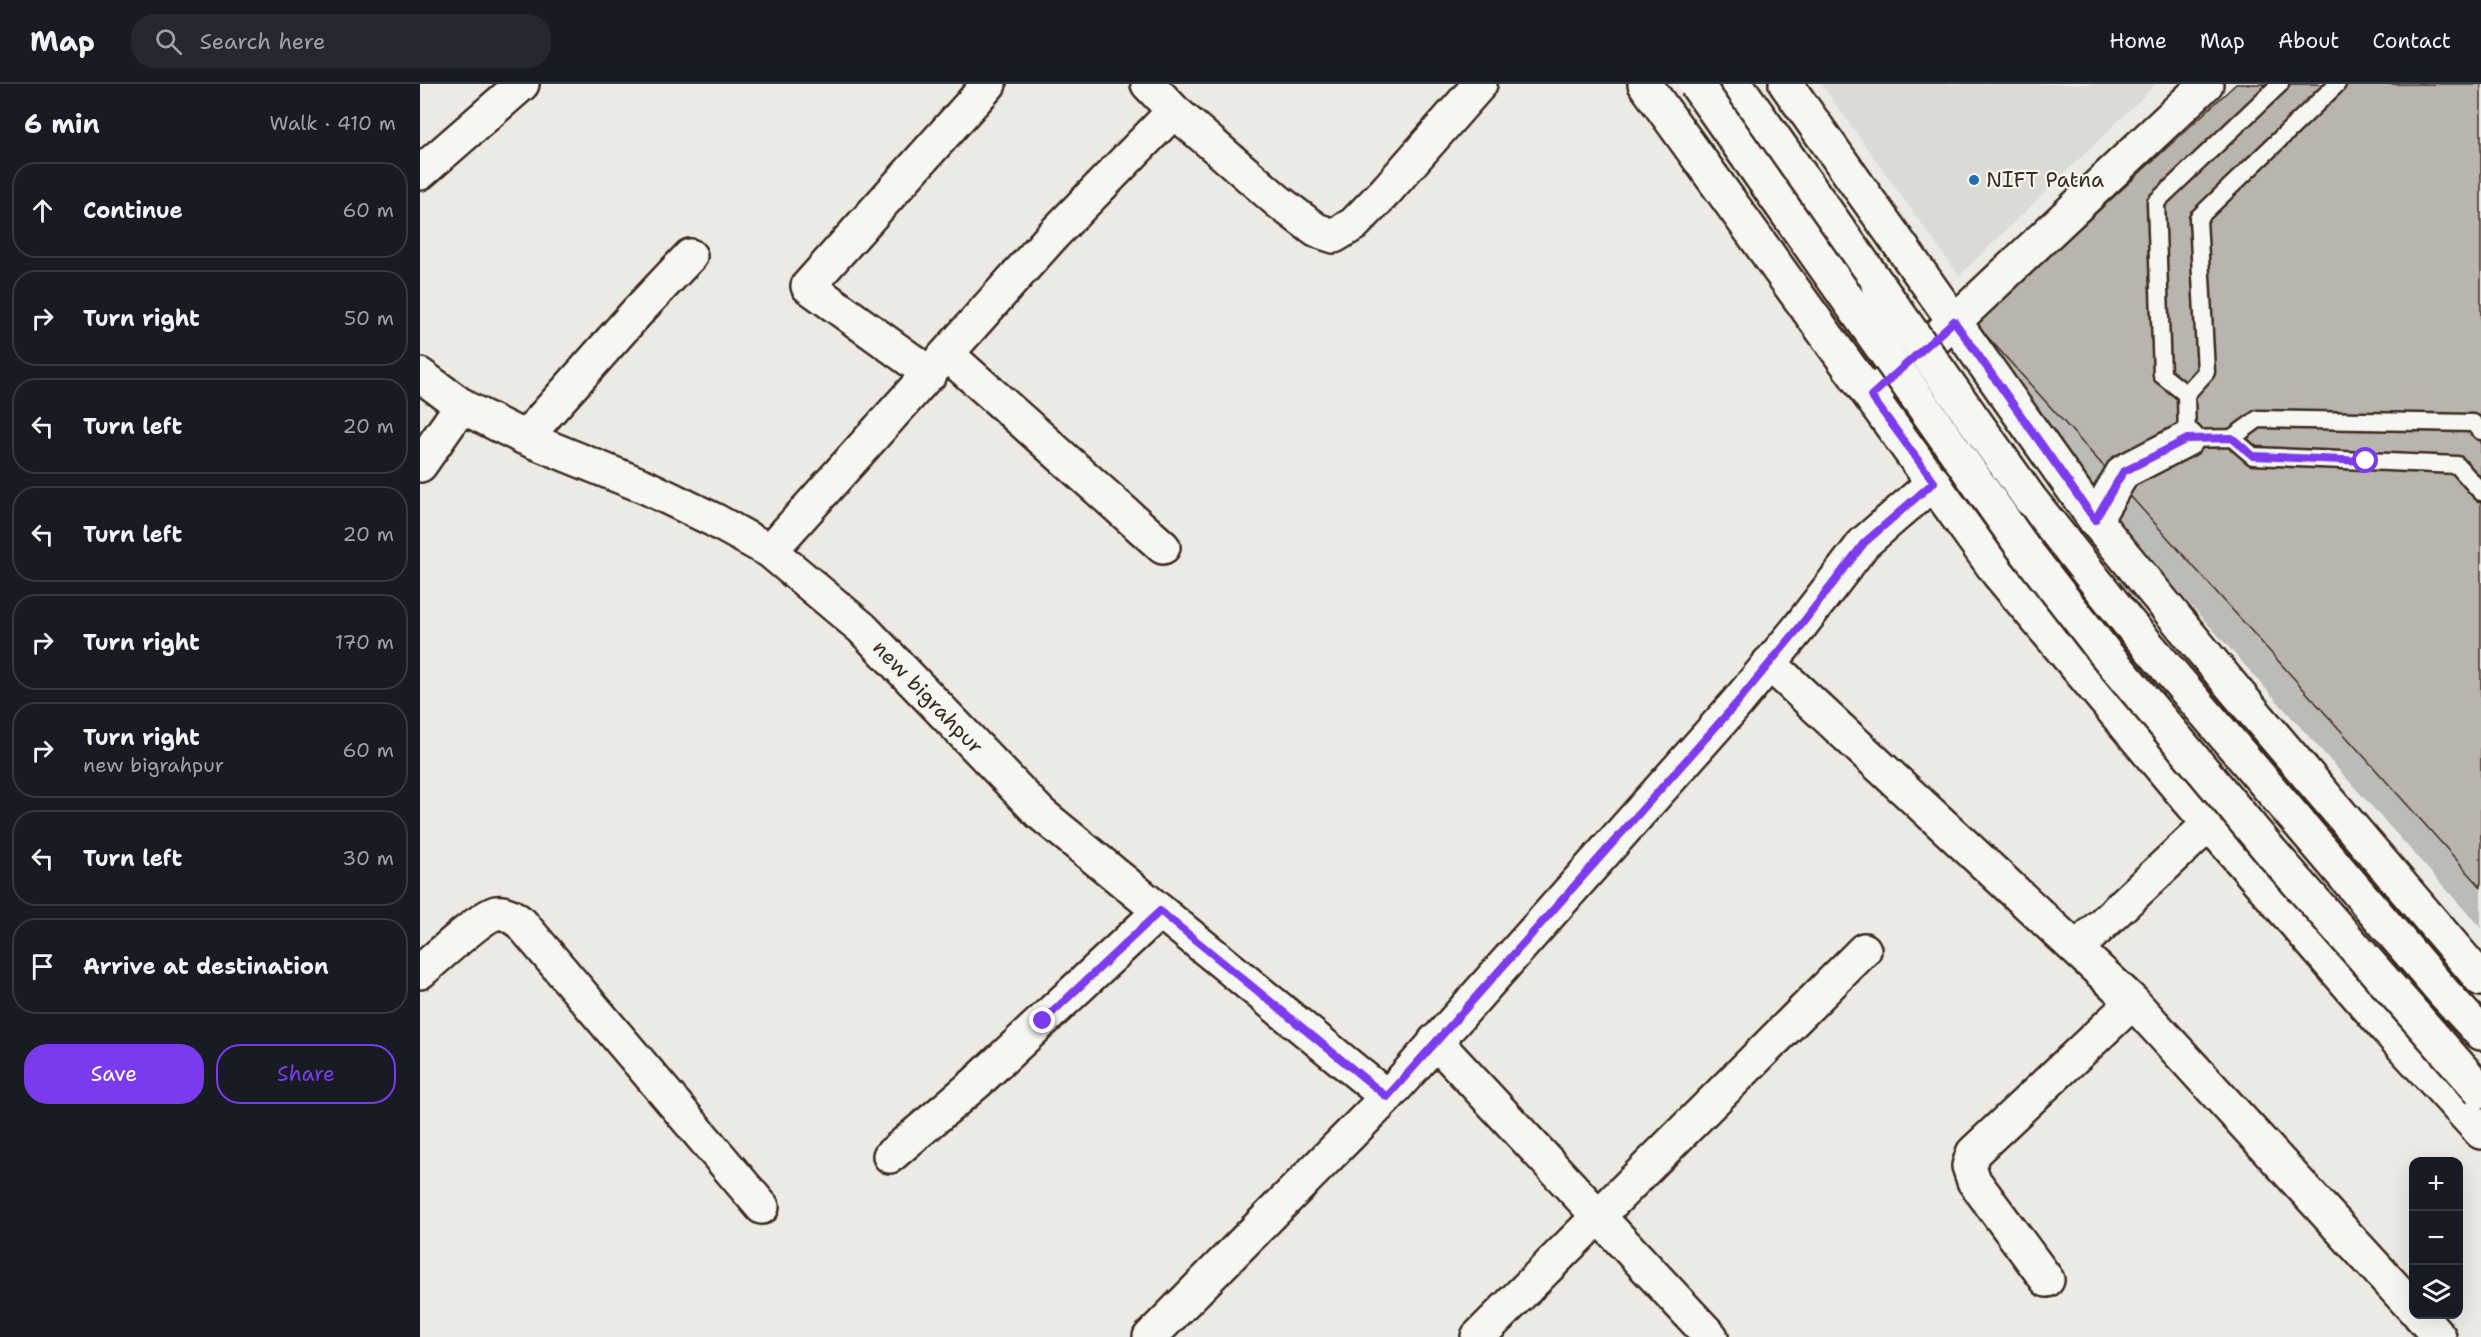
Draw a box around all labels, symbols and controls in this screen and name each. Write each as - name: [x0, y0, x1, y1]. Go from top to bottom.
- search box: [131, 14, 551, 68]
- text: Map: [30, 22, 95, 60]
- icon: search: [152, 25, 185, 58]
- text: Search here: [200, 27, 325, 56]
- text: Home: [2109, 27, 2167, 55]
- text: Map: [2200, 27, 2245, 55]
- text: About: [2278, 27, 2339, 55]
- text: Contact: [2372, 27, 2451, 55]
- text: 6 min: [24, 106, 100, 141]
- text: Walk · 410 m: [270, 110, 396, 136]
- place label: NIFT Patna: [1986, 166, 2104, 194]
- marker: NIFT Patna: [1967, 173, 1981, 187]
- icon: ahead: [26, 194, 59, 227]
- text: Continue: [83, 196, 183, 225]
- text: 60 m: [342, 197, 394, 223]
- icon: right: [26, 302, 59, 335]
- text: Turn right: [83, 304, 200, 333]
- text: 50 m: [344, 305, 394, 331]
- icon: left: [26, 410, 59, 443]
- text: Turn left: [83, 412, 182, 441]
- text: 20 m: [343, 413, 394, 439]
- route start: [2352, 447, 2378, 473]
- icon: left: [26, 518, 59, 551]
- text: Turn left: [83, 520, 182, 549]
- text: 20 m: [343, 521, 394, 547]
- icon: right: [26, 626, 59, 659]
- text: Turn right: [83, 628, 200, 657]
- text: 170 m: [335, 629, 394, 655]
- street label: new bigrahpur: [866, 634, 990, 760]
- text: Turn right: [83, 723, 200, 752]
- icon: right: [26, 734, 59, 767]
- text: 60 m: [342, 737, 394, 763]
- text: new bigrahpur: [83, 752, 224, 778]
- icon: left: [26, 842, 59, 875]
- text: Turn left: [83, 844, 182, 873]
- text: 30 m: [342, 845, 394, 871]
- icon: arrive: [26, 950, 59, 983]
- text: Arrive at destination: [83, 952, 329, 981]
- route end: [1029, 1007, 1055, 1033]
- button: Save: [24, 1044, 204, 1104]
- button: Share: [216, 1044, 396, 1104]
- map controls: [2409, 1157, 2463, 1319]
- button: +: [2409, 1157, 2463, 1211]
- button: −: [2409, 1211, 2463, 1265]
- button: layers: [2409, 1265, 2463, 1319]

